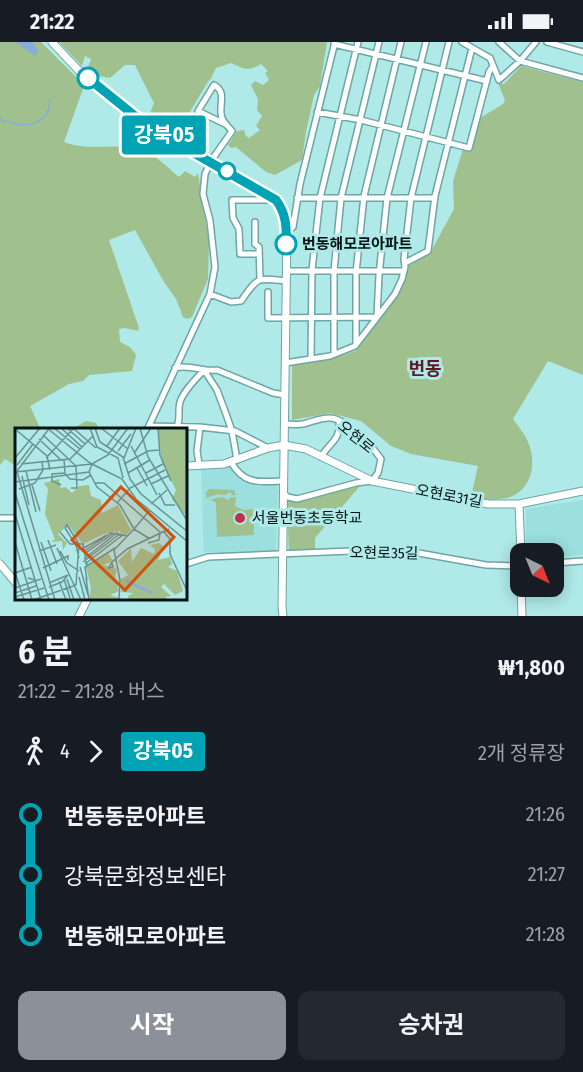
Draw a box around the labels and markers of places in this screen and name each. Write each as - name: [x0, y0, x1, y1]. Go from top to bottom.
- unlabelled marker: [77, 67, 99, 89]
- unlabelled marker: [218, 162, 236, 180]
- marker: 번동해모로아파트: [275, 233, 297, 255]
- place label: 번동해모로아파트: [302, 235, 413, 253]
- place label: 서울번동초등학교: [252, 509, 362, 527]
- marker: 서울번동초등학교: [233, 511, 247, 525]

